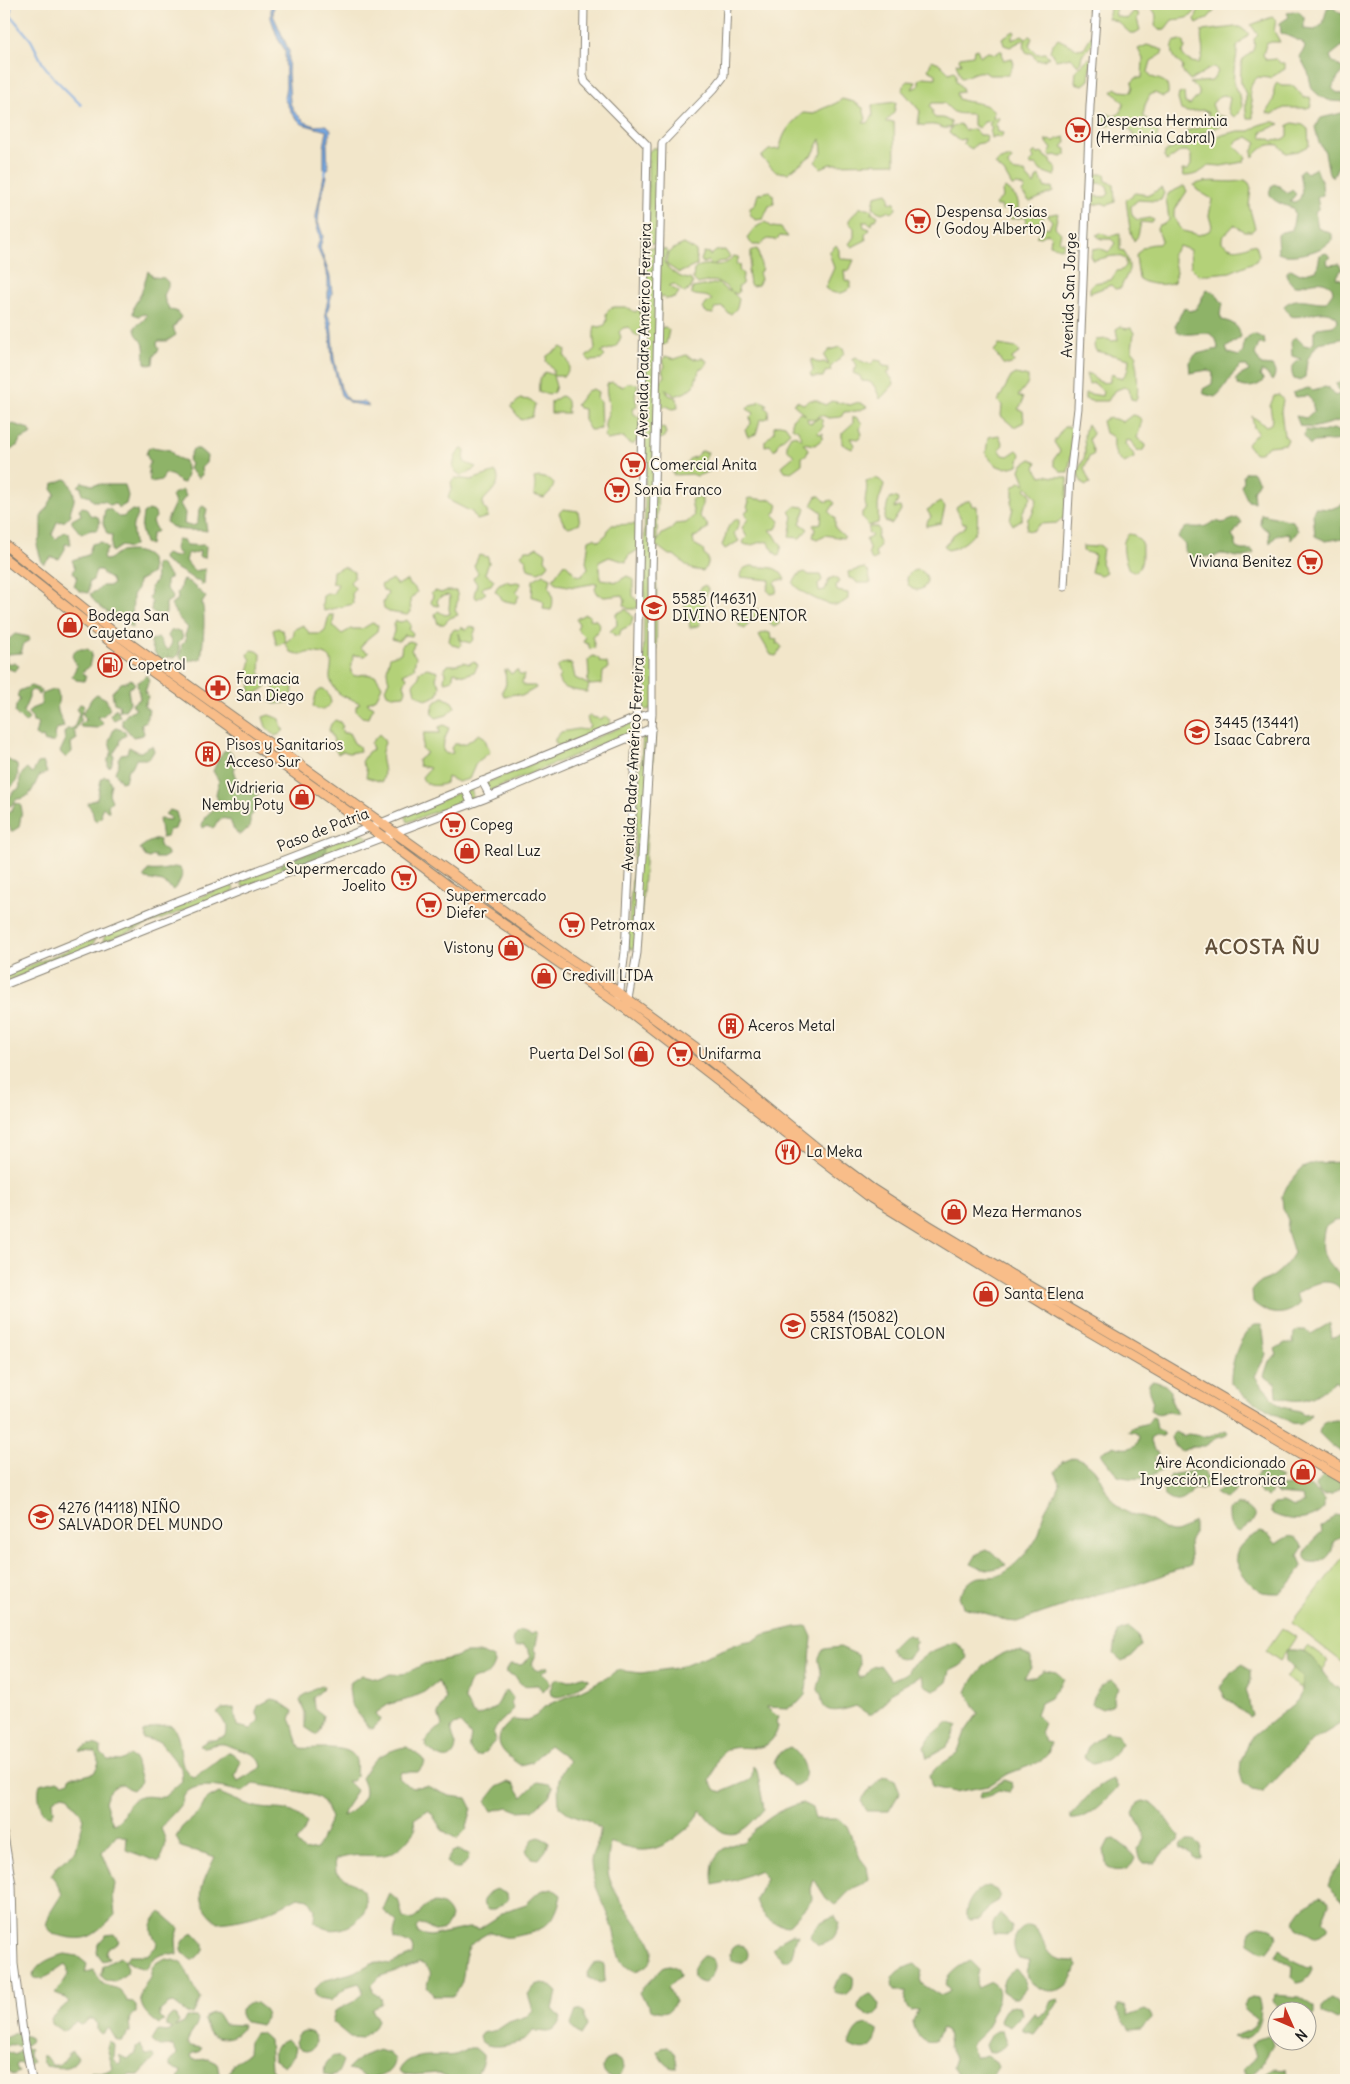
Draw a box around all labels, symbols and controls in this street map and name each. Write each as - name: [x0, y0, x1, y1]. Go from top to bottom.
- place label: Despensa Herminia (Herminia Cabral): [1096, 111, 1228, 147]
- supermarket icon: Despensa Herminia (Herminia Cabral): [1065, 117, 1091, 143]
- place label: Despensa Josias ( Godoy Alberto): [936, 202, 1048, 238]
- supermarket icon: Despensa Josias ( Godoy Alberto): [905, 208, 931, 234]
- street label: Avenida Padre Américo Ferreira: [632, 222, 655, 437]
- street label: Avenida San Jorge: [1057, 232, 1080, 358]
- supermarket icon: Comercial Anita: [620, 452, 646, 478]
- place label: Comercial Anita: [650, 455, 758, 474]
- supermarket icon: Sonia Franco: [604, 477, 630, 503]
- place label: Sonia Franco: [634, 480, 722, 499]
- supermarket icon: Viviana Benitez: [1297, 549, 1323, 575]
- place label: Viviana Benitez: [1189, 552, 1292, 571]
- place label: 5585 (14631) DIVINO REDENTOR: [672, 589, 808, 625]
- school or university icon: 5585 (14631) DIVINO REDENTOR: [641, 595, 667, 621]
- place label: Bodega San Cayetano: [88, 606, 169, 642]
- shop icon: Bodega San Cayetano: [57, 612, 83, 638]
- fuel station icon: Copetrol: [97, 652, 123, 678]
- place label: Copetrol: [128, 655, 186, 674]
- street label: Avenida Padre Américo Ferreira: [617, 656, 648, 872]
- place label: Farmacia San Diego: [236, 669, 304, 705]
- pharmacy icon: Farmacia San Diego: [205, 675, 231, 701]
- place label: 3445 (13441) Isaac Cabrera: [1214, 713, 1311, 749]
- school or university icon: 3445 (13441) Isaac Cabrera: [1184, 719, 1210, 745]
- place label: Pisos y Sanitarios Acceso Sur: [226, 735, 344, 771]
- building icon: Pisos y Sanitarios Acceso Sur: [195, 741, 221, 767]
- place label: Vidrieria Nemby Poty: [202, 778, 284, 814]
- shop icon: Vidrieria Nemby Poty: [289, 784, 315, 810]
- street label: Paso de Patria: [274, 803, 372, 856]
- supermarket icon: Copeg: [440, 812, 466, 838]
- place label: Copeg: [470, 815, 513, 834]
- shop icon: Real Luz: [454, 838, 480, 864]
- place label: Real Luz: [484, 841, 541, 860]
- place label: Supermercado Joelito: [286, 859, 386, 895]
- supermarket icon: Supermercado Joelito: [391, 865, 417, 891]
- place label: Supermercado Diefer: [446, 886, 546, 922]
- supermarket icon: Supermercado Diefer: [416, 892, 442, 918]
- supermarket icon: Petromax: [559, 912, 585, 938]
- place label: Petromax: [590, 915, 656, 934]
- district label: ACOSTA ÑU: [1205, 934, 1321, 959]
- shop icon: Vistony: [498, 935, 524, 961]
- place label: Vistony: [444, 938, 494, 957]
- shop icon: Credivill LTDA: [531, 963, 557, 989]
- place label: Credivill LTDA: [562, 966, 654, 985]
- building icon: Aceros Metal: [718, 1013, 744, 1039]
- place label: Aceros Metal: [748, 1016, 835, 1035]
- shop icon: Puerta Del Sol: [628, 1041, 654, 1067]
- supermarket icon: Unifarma: [667, 1041, 693, 1067]
- place label: Puerta Del Sol: [529, 1044, 624, 1063]
- place label: Unifarma: [698, 1044, 762, 1063]
- restaurant icon: La Meka: [775, 1139, 801, 1165]
- place label: La Meka: [806, 1142, 863, 1161]
- shop icon: Meza Hermanos: [941, 1199, 967, 1225]
- place label: Meza Hermanos: [972, 1202, 1082, 1221]
- shop icon: Santa Elena: [973, 1281, 999, 1307]
- place label: Santa Elena: [1004, 1284, 1085, 1303]
- place label: 5584 (15082) CRISTOBAL COLON: [810, 1307, 945, 1343]
- school or university icon: 5584 (15082) CRISTOBAL COLON: [780, 1313, 806, 1339]
- place label: Aire Acondicionado Inyección Electronica: [1140, 1453, 1286, 1489]
- shop icon: Aire Acondicionado Inyección Electronica: [1290, 1459, 1316, 1485]
- place label: 4276 (14118) NIÑO SALVADOR DEL MUNDO: [58, 1498, 223, 1534]
- school or university icon: 4276 (14118) NIÑO SALVADOR DEL MUNDO: [28, 1504, 54, 1530]
- north arrow: [1268, 2002, 1318, 2052]
- text: N: [1291, 2025, 1311, 2045]

